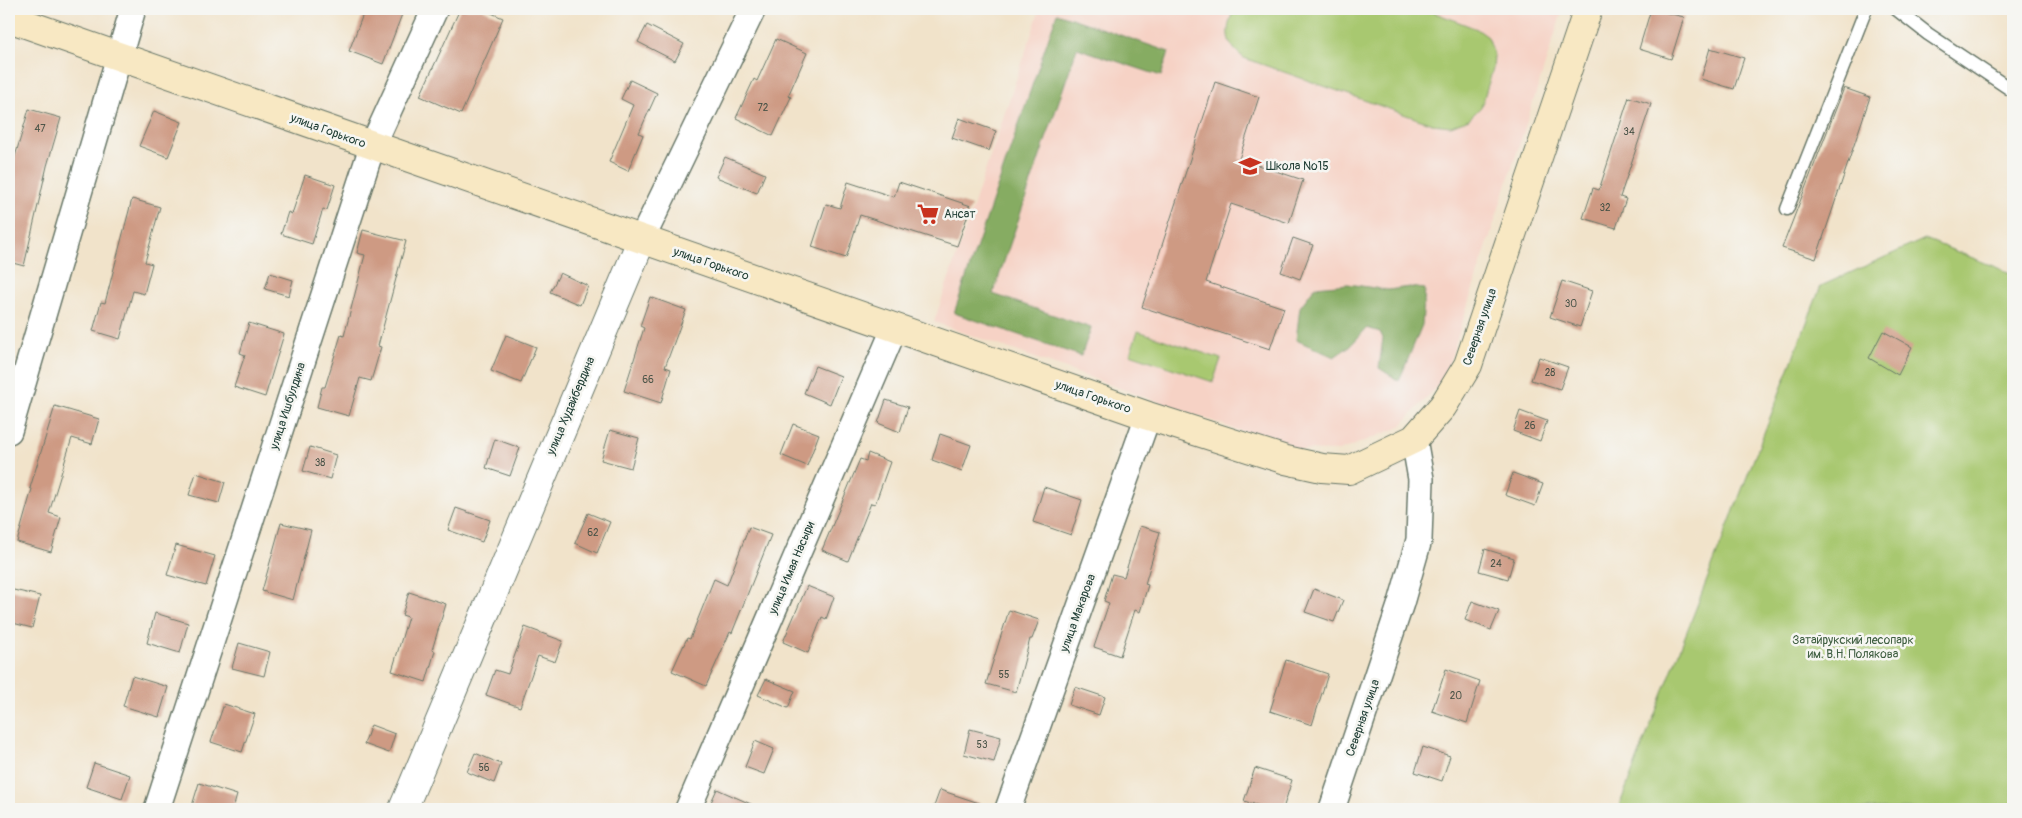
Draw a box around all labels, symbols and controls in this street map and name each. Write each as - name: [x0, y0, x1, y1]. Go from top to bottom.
- house number: 72: [758, 102, 769, 114]
- street label: улица Горького: [287, 110, 368, 152]
- house number: 47: [34, 123, 46, 135]
- house number: 34: [1623, 126, 1635, 138]
- school or university icon: Школа №15: [1237, 153, 1263, 179]
- place label: Школа №15: [1266, 159, 1329, 174]
- supermarket icon: Ансат: [915, 201, 941, 227]
- house number: 32: [1599, 202, 1611, 214]
- place label: Ансат: [944, 207, 975, 222]
- street label: улица Горького: [670, 244, 751, 284]
- street label: Северная улица: [1460, 286, 1500, 367]
- house number: 30: [1565, 298, 1577, 310]
- street label: улица Худайбердина: [543, 354, 599, 458]
- street label: улица Ишбулдина: [267, 360, 309, 452]
- house number: 28: [1545, 367, 1555, 379]
- house number: 66: [642, 374, 654, 386]
- street label: улица Горького: [1052, 377, 1133, 417]
- house number: 26: [1524, 420, 1536, 432]
- house number: 38: [315, 457, 325, 469]
- street label: улица Имая Насыри: [765, 519, 819, 618]
- house number: 62: [587, 527, 599, 539]
- house number: 24: [1490, 558, 1502, 570]
- street label: улица Макарова: [1057, 571, 1099, 655]
- park label: Затайрукский лесопарк им. В.Н. Полякова: [1792, 633, 1914, 662]
- house number: 55: [999, 669, 1009, 681]
- street label: Северная улица: [1343, 677, 1383, 758]
- house number: 20: [1450, 690, 1462, 702]
- house number: 53: [977, 739, 988, 751]
- house number: 56: [478, 762, 490, 774]

